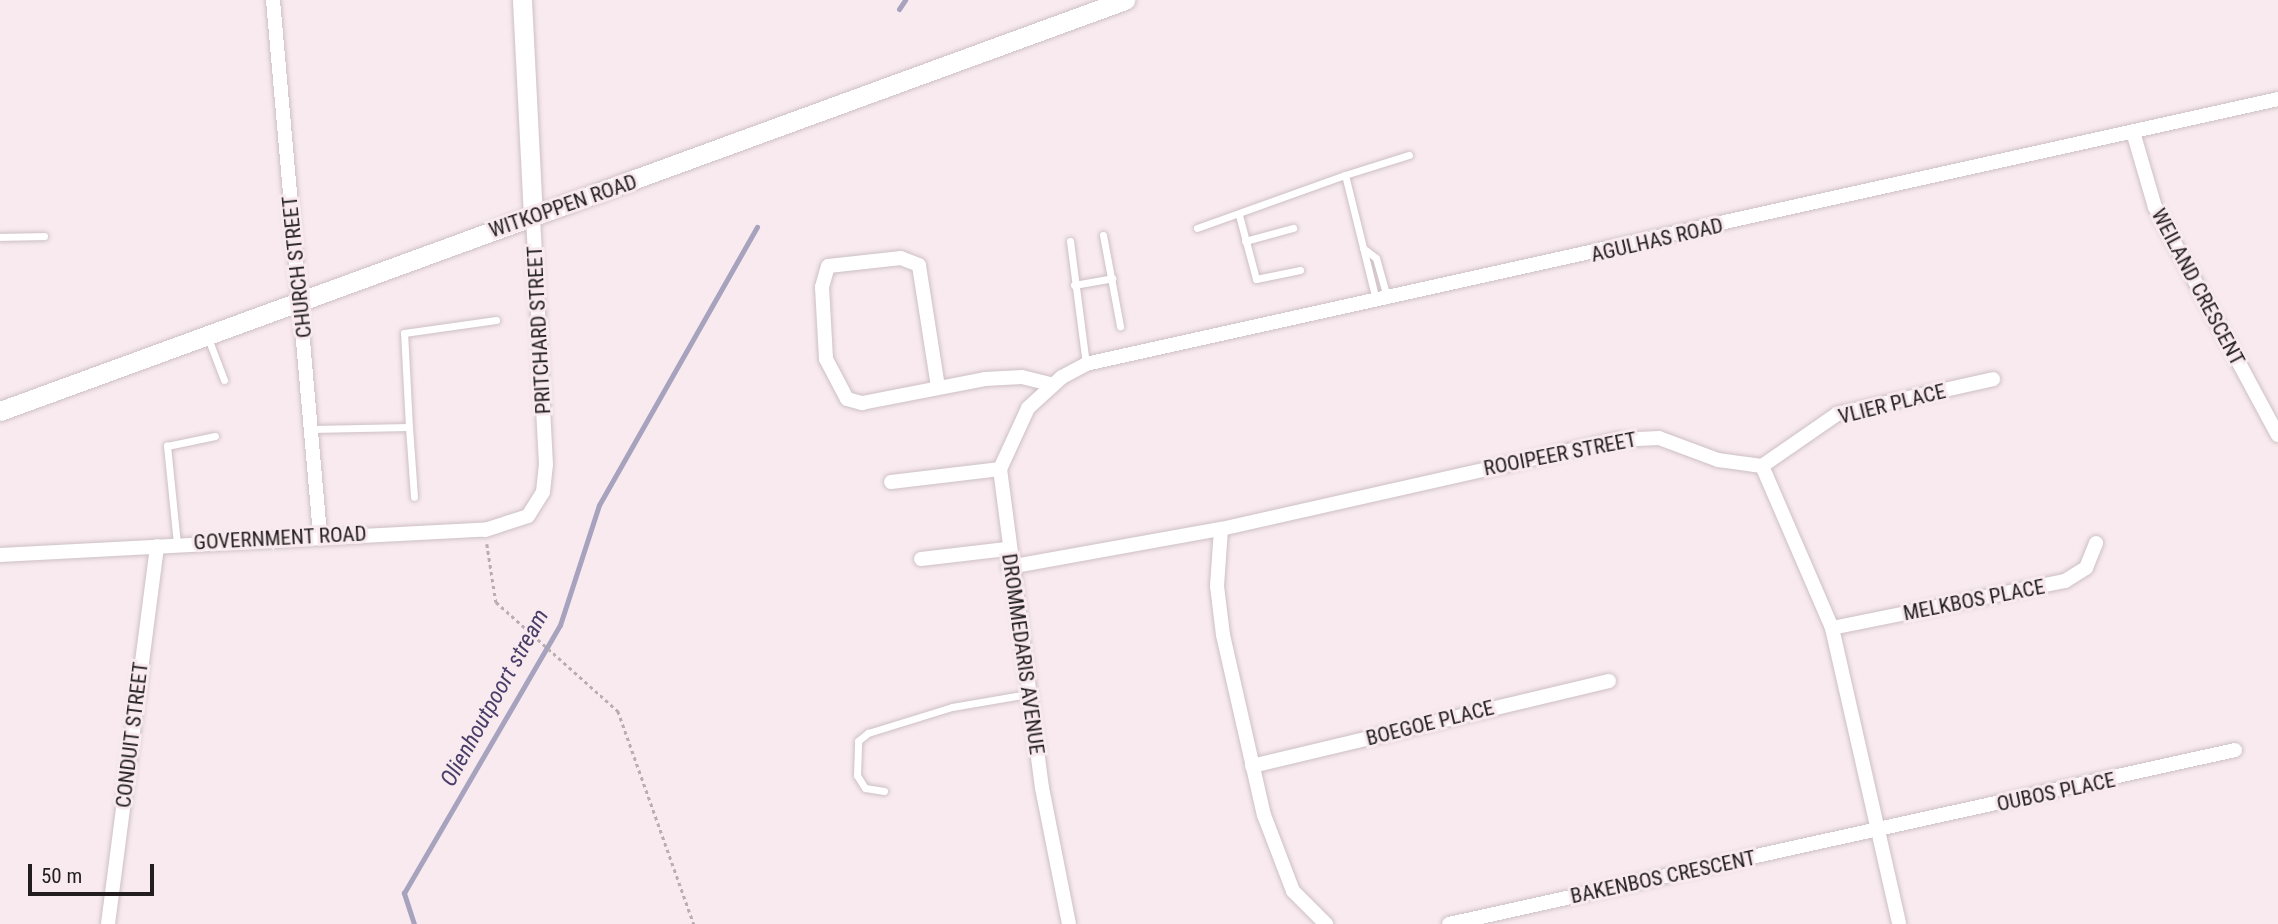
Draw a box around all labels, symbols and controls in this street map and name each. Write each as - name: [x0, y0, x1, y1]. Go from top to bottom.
- street label: WITKOPPEN ROAD: [486, 169, 640, 243]
- street label: CHURCH STREET: [277, 195, 317, 339]
- street label: WEILAND CRESCENT: [2146, 204, 2250, 370]
- street label: AGULHAS ROAD: [1588, 213, 1726, 267]
- street label: PRITCHARD STREET: [522, 245, 556, 415]
- street label: VLIER PLACE: [1836, 379, 1948, 429]
- street label: ROOIPEER STREET: [1481, 427, 1639, 481]
- street label: GOVERNMENT ROAD: [193, 521, 367, 555]
- street label: DROMMEDARIS AVENUE: [996, 552, 1050, 756]
- street label: MELKBOS PLACE: [1901, 574, 2047, 626]
- water label: Olienhoutpoort stream: [435, 605, 555, 791]
- street label: CONDUIT STREET: [111, 661, 153, 809]
- street label: BOEGOE PLACE: [1363, 695, 1497, 751]
- street label: OUBOS PLACE: [1995, 767, 2117, 817]
- street label: BAKENBOS CRESCENT: [1568, 845, 1758, 909]
- scale bar: [32, 850, 158, 894]
- text: 50 m: [41, 864, 82, 888]

